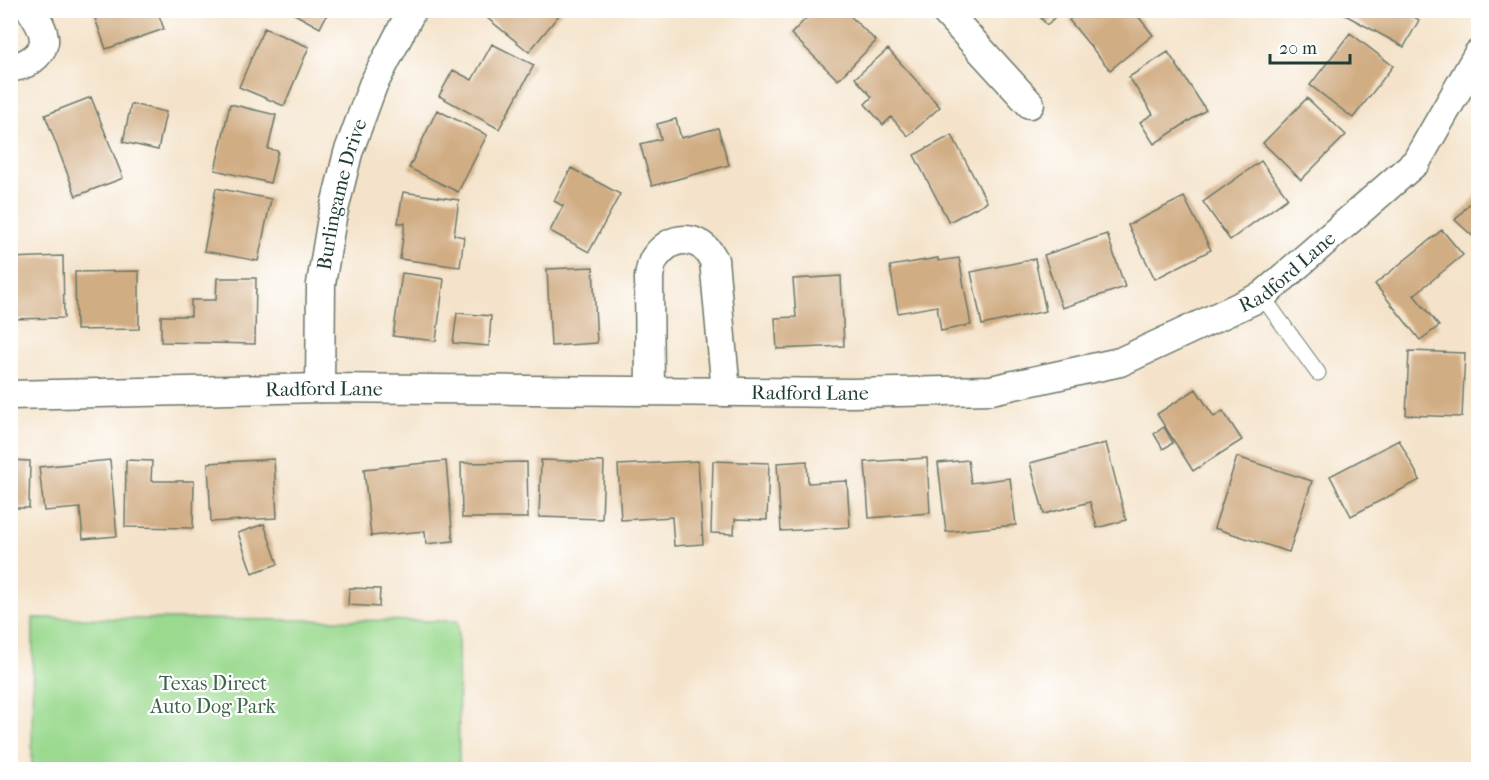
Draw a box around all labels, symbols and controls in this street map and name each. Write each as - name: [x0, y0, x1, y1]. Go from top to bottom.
- scale bar: [1270, 27, 1350, 65]
- text: 20 m: [1279, 38, 1317, 59]
- street label: Burlingame Drive: [313, 115, 372, 272]
- street label: Radford Lane: [1235, 227, 1340, 317]
- street label: Radford Lane: [265, 377, 383, 401]
- street label: Radford Lane: [751, 381, 869, 405]
- park label: Texas Direct Auto Dog Park: [149, 672, 277, 718]

